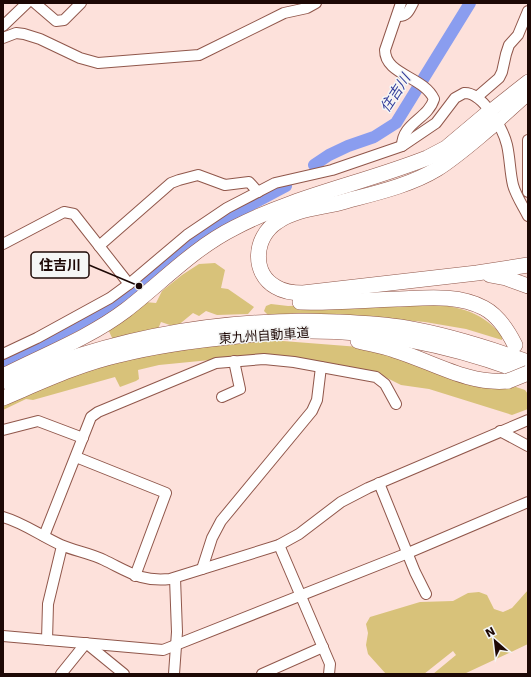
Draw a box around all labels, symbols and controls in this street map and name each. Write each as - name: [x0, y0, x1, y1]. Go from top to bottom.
- water label: 住吉川: [377, 69, 414, 115]
- callout: 住吉川: [31, 252, 89, 278]
- text: 住吉川: [39, 257, 81, 273]
- street label: 東九州自動車道: [218, 325, 310, 346]
- north arrow: [475, 621, 515, 661]
- text: N: [483, 625, 498, 641]

